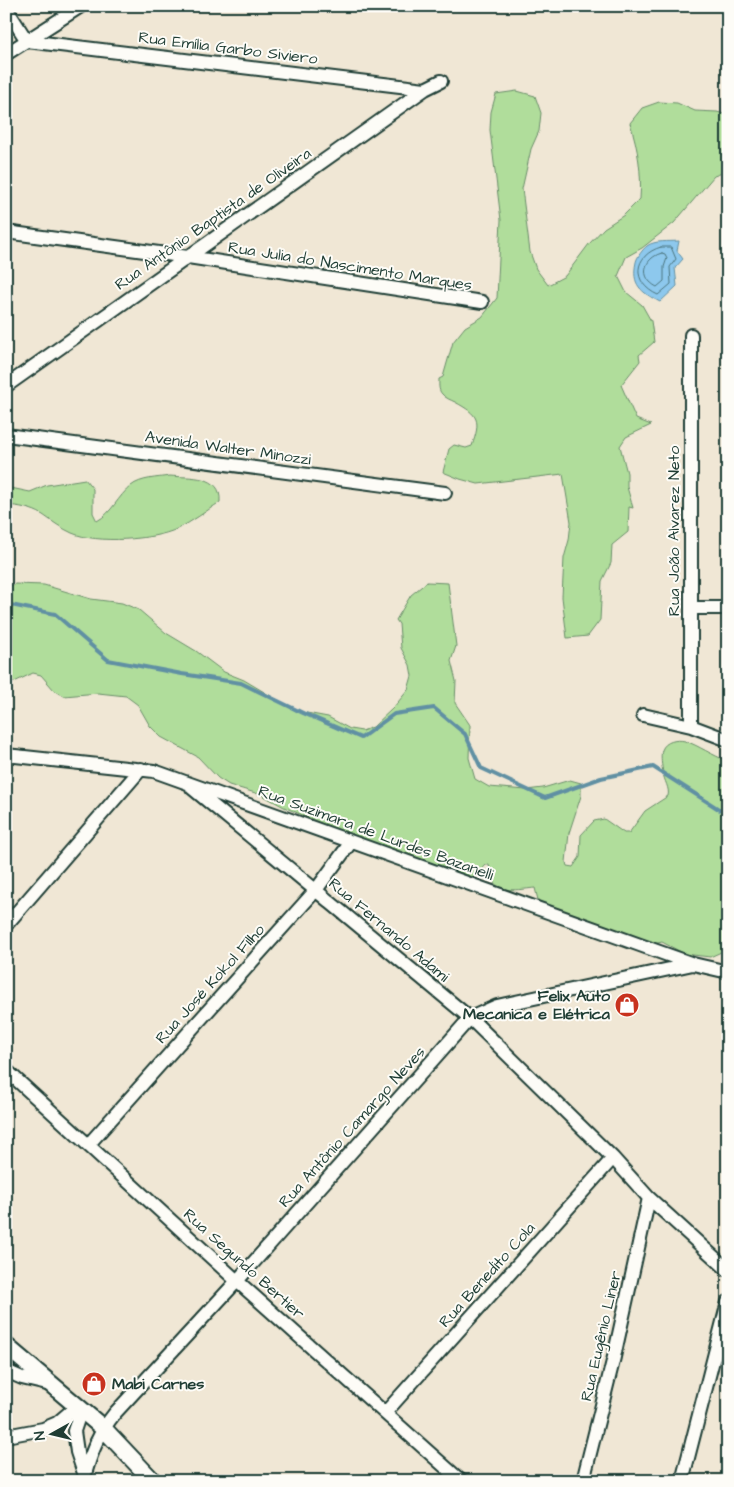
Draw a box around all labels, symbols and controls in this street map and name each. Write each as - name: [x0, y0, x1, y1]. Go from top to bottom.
- street label: Rua Emília Garbo Siviero: [137, 26, 319, 70]
- street label: Rua Antônio Baptista de Oliveira: [110, 143, 316, 295]
- street label: Rua Julia do Nascimento Marques: [226, 236, 474, 296]
- street label: Avenida Walter Minozzi: [144, 425, 313, 471]
- street label: Rua João Alvarez Neto: [663, 446, 685, 616]
- street label: Rua Suzimara de Lurdes Bazanelli: [255, 780, 497, 886]
- street label: Rua Fernando Adami: [324, 873, 455, 988]
- street label: Rua José Kokol Filho: [150, 919, 270, 1049]
- place label: Felix Auto Mecanica e Elétrica: [463, 985, 611, 1025]
- shop icon: Felix Auto Mecanica e Elétrica: [614, 992, 640, 1018]
- street label: Rua Antônio Camargo Neves: [274, 1042, 431, 1213]
- street label: Rua Segundo Bertier: [178, 1204, 310, 1325]
- street label: Rua Benedito Cola: [434, 1218, 540, 1332]
- street label: Rua Eugênio Liner: [575, 1268, 628, 1404]
- shop icon: Mabi Carnes: [81, 1371, 107, 1397]
- place label: Mabi Carnes: [112, 1373, 204, 1395]
- north arrow: [28, 1410, 78, 1460]
- text: N: [30, 1430, 51, 1441]

